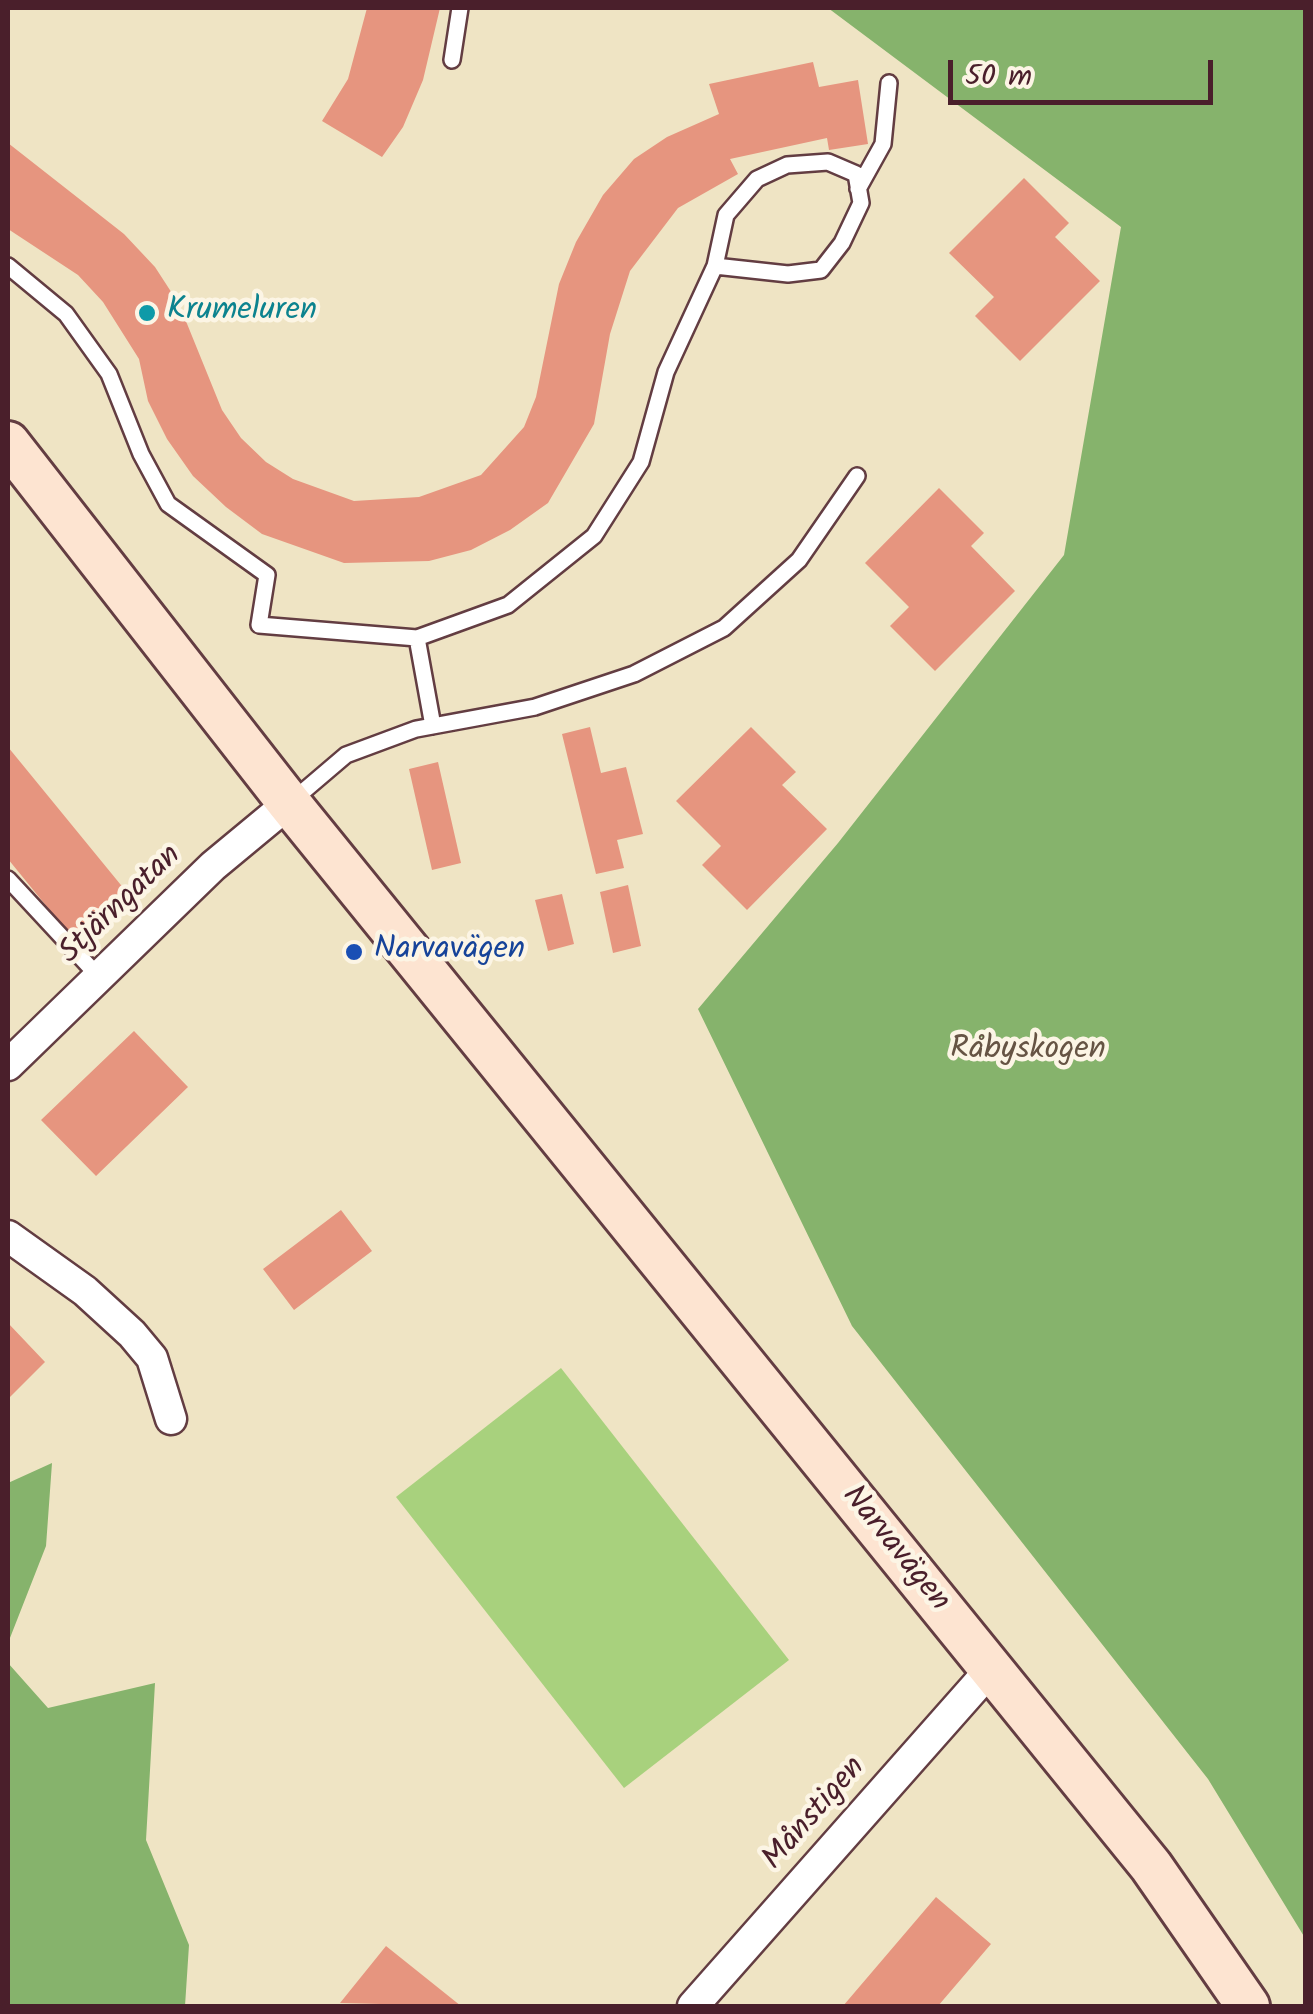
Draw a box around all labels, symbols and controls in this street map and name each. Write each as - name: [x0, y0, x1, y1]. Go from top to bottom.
- scale bar: [953, 40, 1218, 102]
- text: 50 m: [965, 53, 1032, 101]
- place label: Krumeluren: [167, 294, 317, 332]
- marker: Krumeluren: [136, 302, 158, 324]
- street label: Stjärngatan: [53, 838, 191, 974]
- place label: Narvavägen: [374, 933, 525, 971]
- marker: Narvavägen: [343, 941, 365, 963]
- park label: Råbyskogen: [950, 1033, 1106, 1071]
- street label: Narvavägen: [832, 1479, 956, 1621]
- street label: Månstigen: [756, 1750, 876, 1880]

